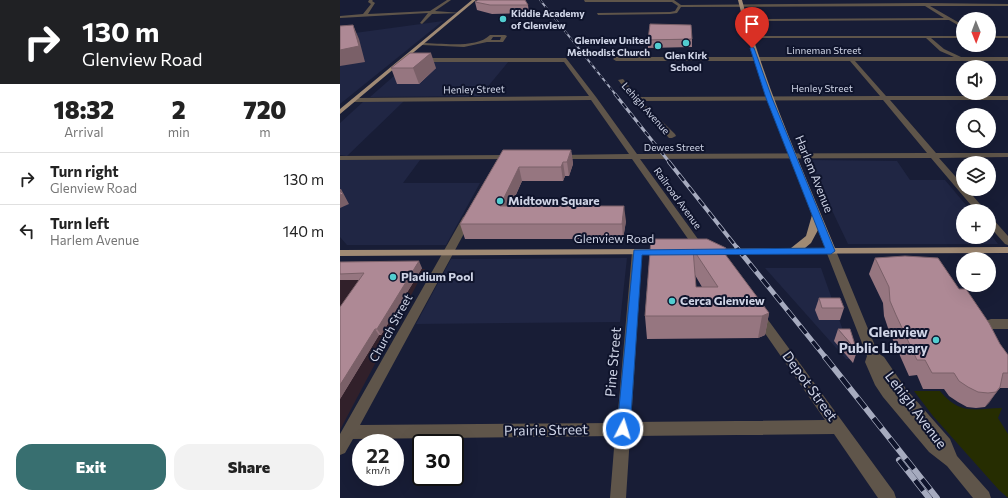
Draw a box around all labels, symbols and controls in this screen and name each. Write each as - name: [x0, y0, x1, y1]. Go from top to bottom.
- place label: Kiddie Academy of Glenview: [511, 7, 585, 31]
- pin: [735, 7.0, 769, 48]
- north arrow: [956, 12, 996, 52]
- map controls: [956, 12, 996, 292]
- icon: arrive: [741, 13, 763, 35]
- text: 130 m: [82, 14, 159, 48]
- marker: Kiddie Academy of Glenview: [498, 14, 508, 24]
- icon: right: [16, 16, 68, 68]
- place label: Glenview United Methodist Church: [567, 34, 650, 58]
- marker: Glen Kirk School: [681, 38, 691, 48]
- marker: Glenview United Methodist Church: [653, 41, 663, 51]
- street label: Linneman Street: [787, 44, 861, 56]
- text: Glenview Road: [82, 48, 202, 70]
- place label: Glen Kirk School: [665, 49, 708, 73]
- button: sound: [956, 60, 996, 100]
- street label: Lehigh Avenue: [620, 80, 672, 136]
- street label: Henley Street: [443, 82, 505, 96]
- street label: Henley Street: [791, 82, 853, 94]
- text: 18:32: [53, 95, 114, 124]
- text: 2: [172, 95, 186, 124]
- text: 720: [243, 95, 287, 124]
- button: search: [956, 108, 996, 148]
- text: Arrival: [64, 124, 103, 140]
- text: min: [168, 124, 190, 140]
- text: m: [259, 124, 271, 140]
- street label: Harlem Avenue: [793, 133, 837, 214]
- street label: Dewes Street: [644, 141, 704, 153]
- button: layers: [956, 156, 996, 196]
- text: Turn right: [50, 162, 119, 180]
- street label: Railroad Avenue: [652, 165, 704, 231]
- icon: right: [16, 168, 38, 190]
- text: 130 m: [283, 170, 324, 188]
- text: Glenview Road: [50, 180, 137, 196]
- place label: Midtown Square: [508, 193, 600, 207]
- marker: Midtown Square: [495, 196, 505, 206]
- button: +: [956, 204, 996, 244]
- text: Turn left: [50, 214, 109, 232]
- icon: left: [16, 220, 38, 242]
- text: 140 m: [283, 222, 324, 240]
- street label: Glenview Road: [574, 231, 654, 245]
- text: Harlem Avenue: [50, 232, 139, 248]
- button: −: [956, 252, 996, 292]
- place label: Pladium Pool: [401, 269, 474, 283]
- marker: Pladium Pool: [388, 272, 398, 282]
- street label: Church Street: [366, 291, 415, 364]
- place label: Cerca Glenview: [680, 293, 765, 307]
- marker: Cerca Glenview: [667, 296, 677, 306]
- place label: Glenview Public Library: [839, 323, 928, 356]
- street label: Pine Street: [601, 326, 624, 398]
- marker: Glenview Public Library: [931, 335, 941, 345]
- street label: Depot Street: [779, 347, 842, 424]
- street label: Lehigh Avenue: [882, 368, 951, 452]
- position arrow: [602, 408, 644, 450]
- street label: Prairie Street: [504, 420, 588, 439]
- speed limit sign: 30: [412, 434, 464, 486]
- text: 22: [367, 443, 389, 467]
- button: Exit: [16, 444, 166, 490]
- button: Share: [174, 444, 324, 490]
- text: km/h: [366, 464, 390, 476]

